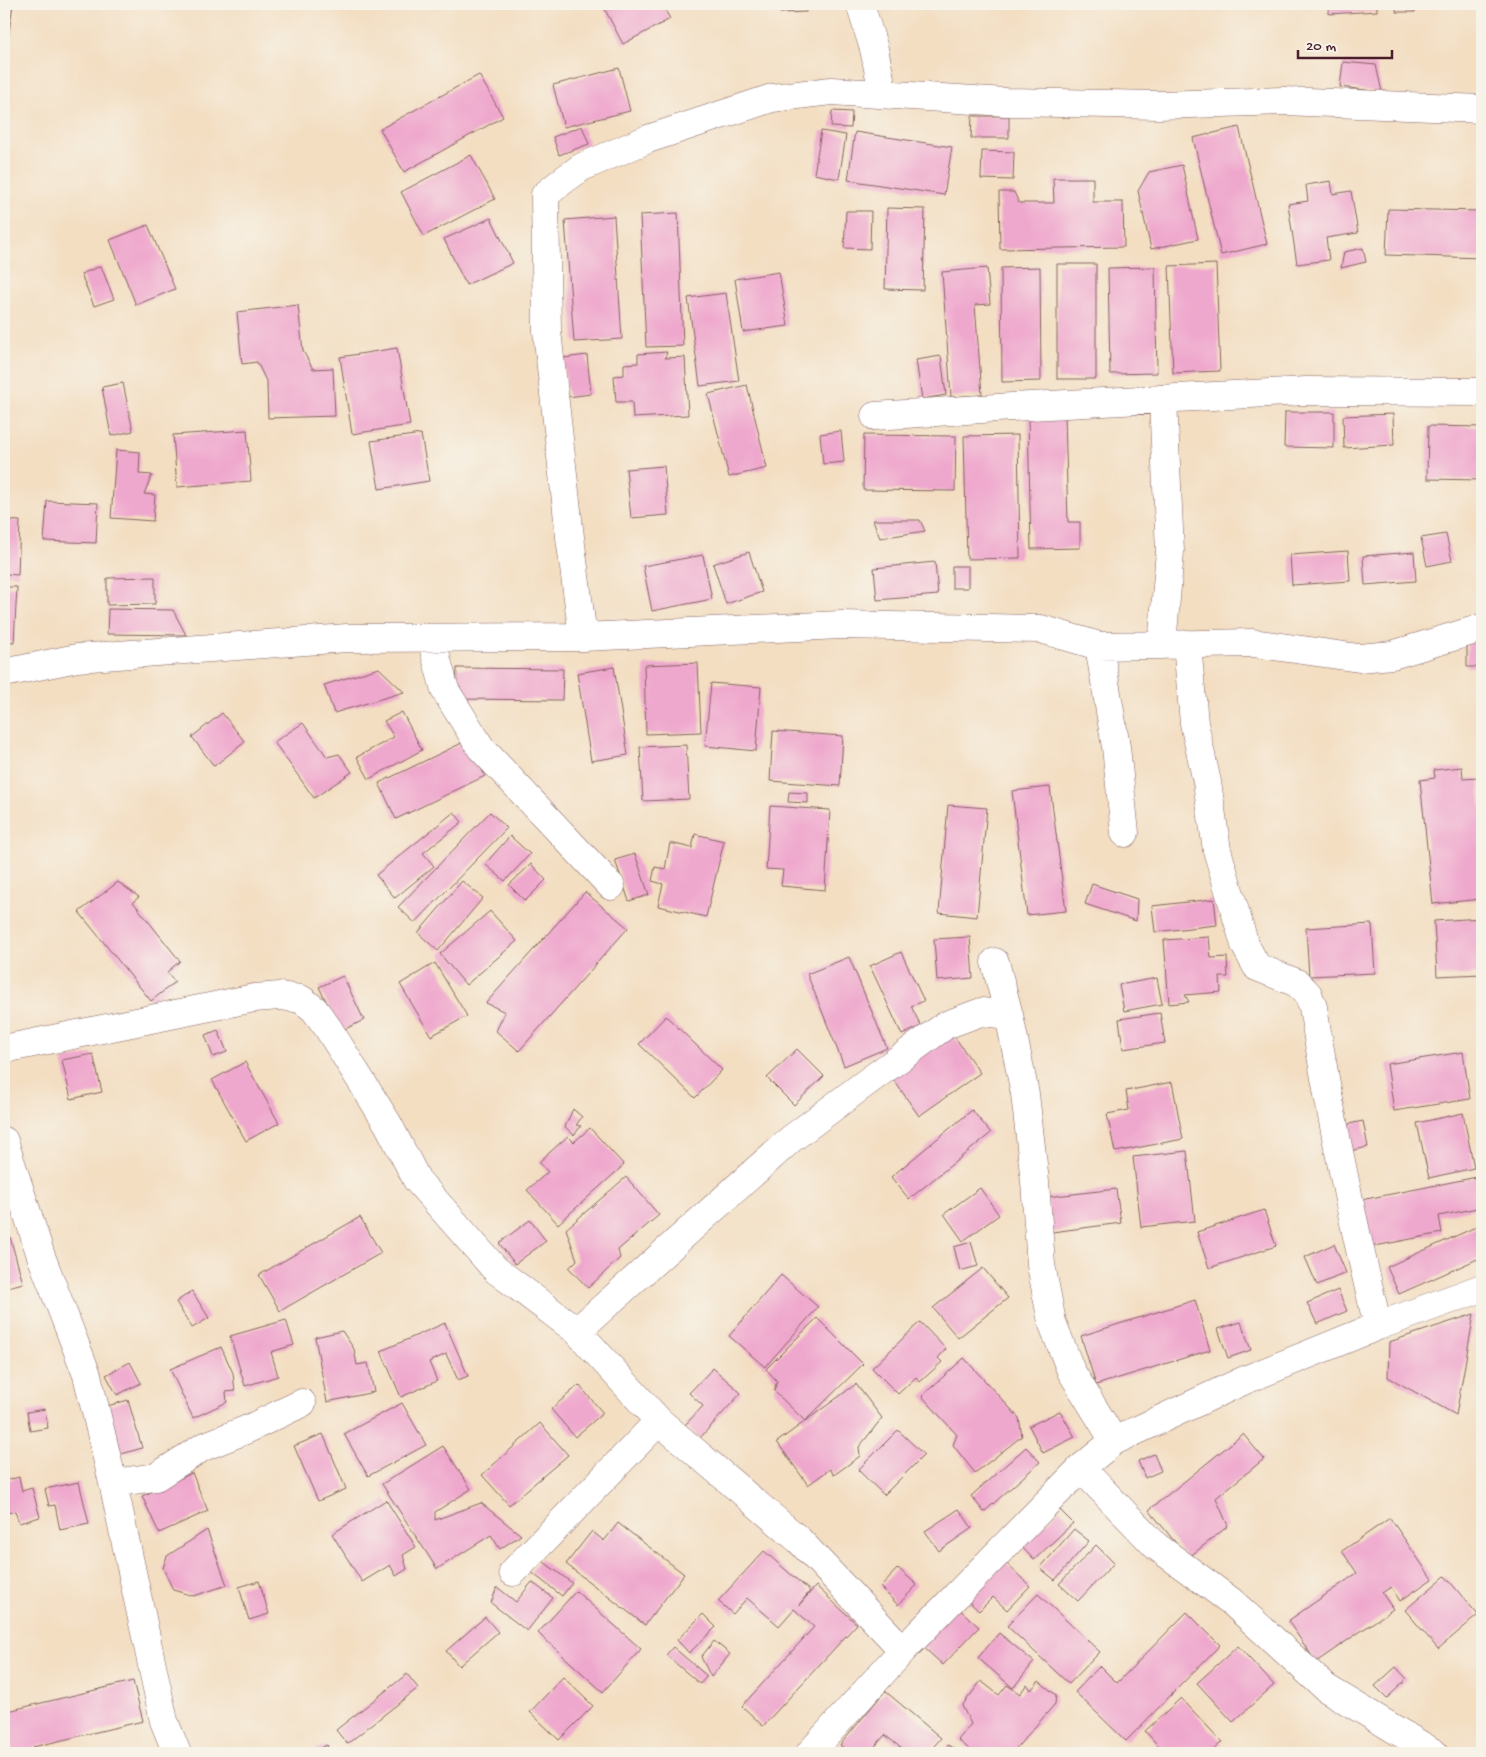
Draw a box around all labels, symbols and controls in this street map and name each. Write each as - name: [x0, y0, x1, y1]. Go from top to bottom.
- scale bar: [1298, 28, 1392, 60]
- text: 20 m: [1306, 38, 1336, 56]

